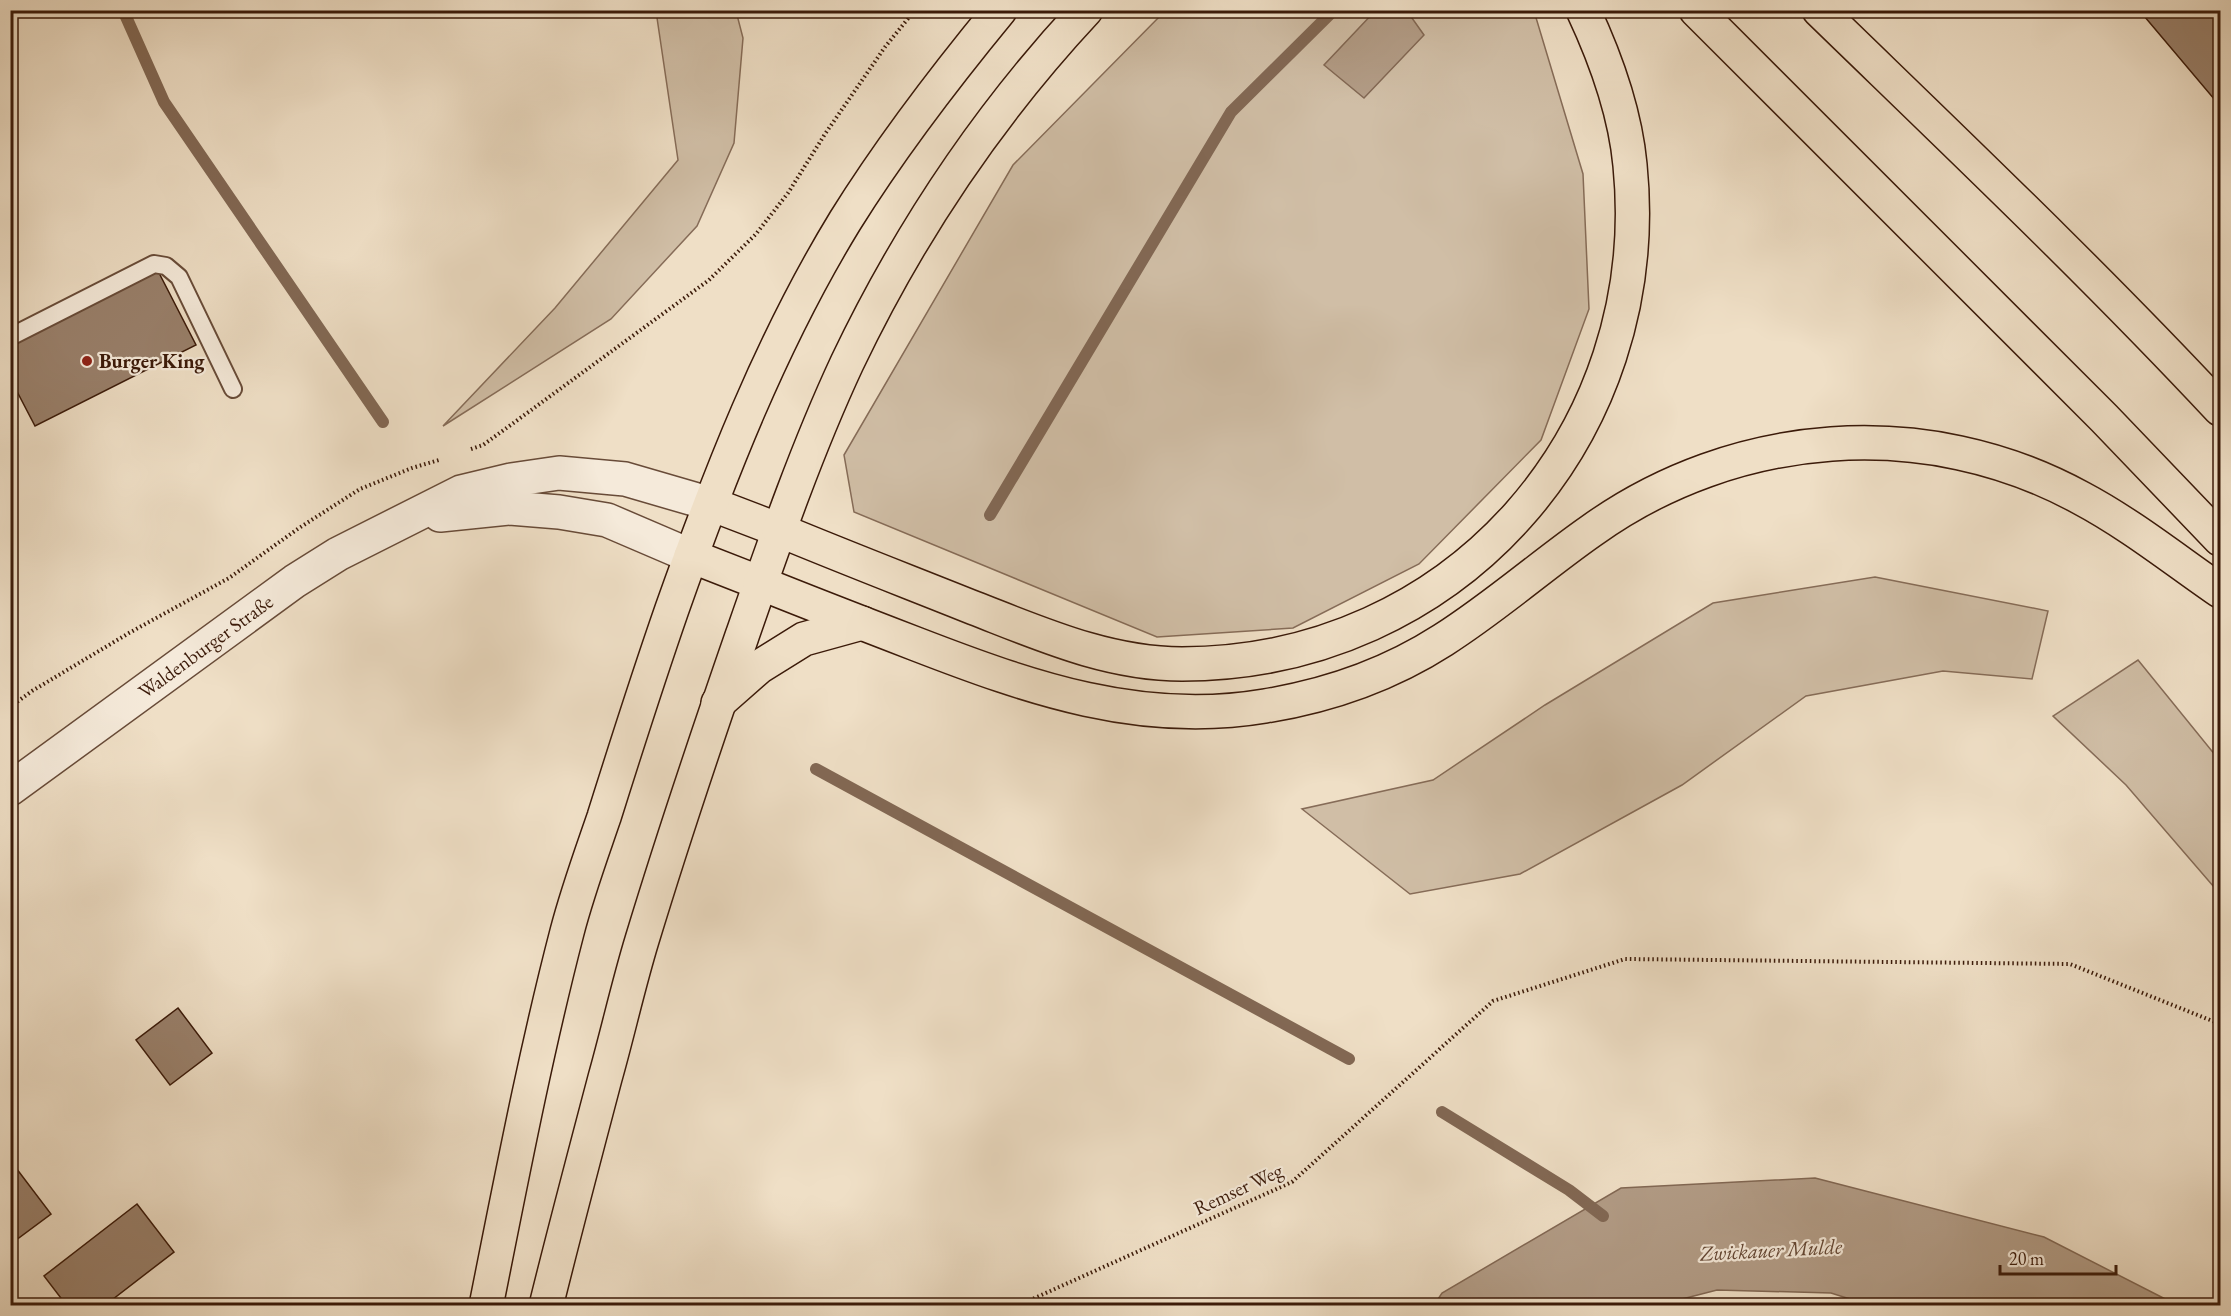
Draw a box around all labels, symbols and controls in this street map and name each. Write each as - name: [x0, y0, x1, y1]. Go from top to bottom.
- place label: Burger King: [99, 348, 205, 374]
- marker: Burger King: [80, 354, 94, 368]
- street label: Waldenburger Straße: [133, 588, 278, 704]
- street label: Remser Weg: [1189, 1157, 1287, 1221]
- water label: Zwickauer Mulde: [1698, 1232, 1844, 1267]
- scale bar: [2000, 1238, 2116, 1276]
- text: 20 m: [2009, 1247, 2044, 1270]

